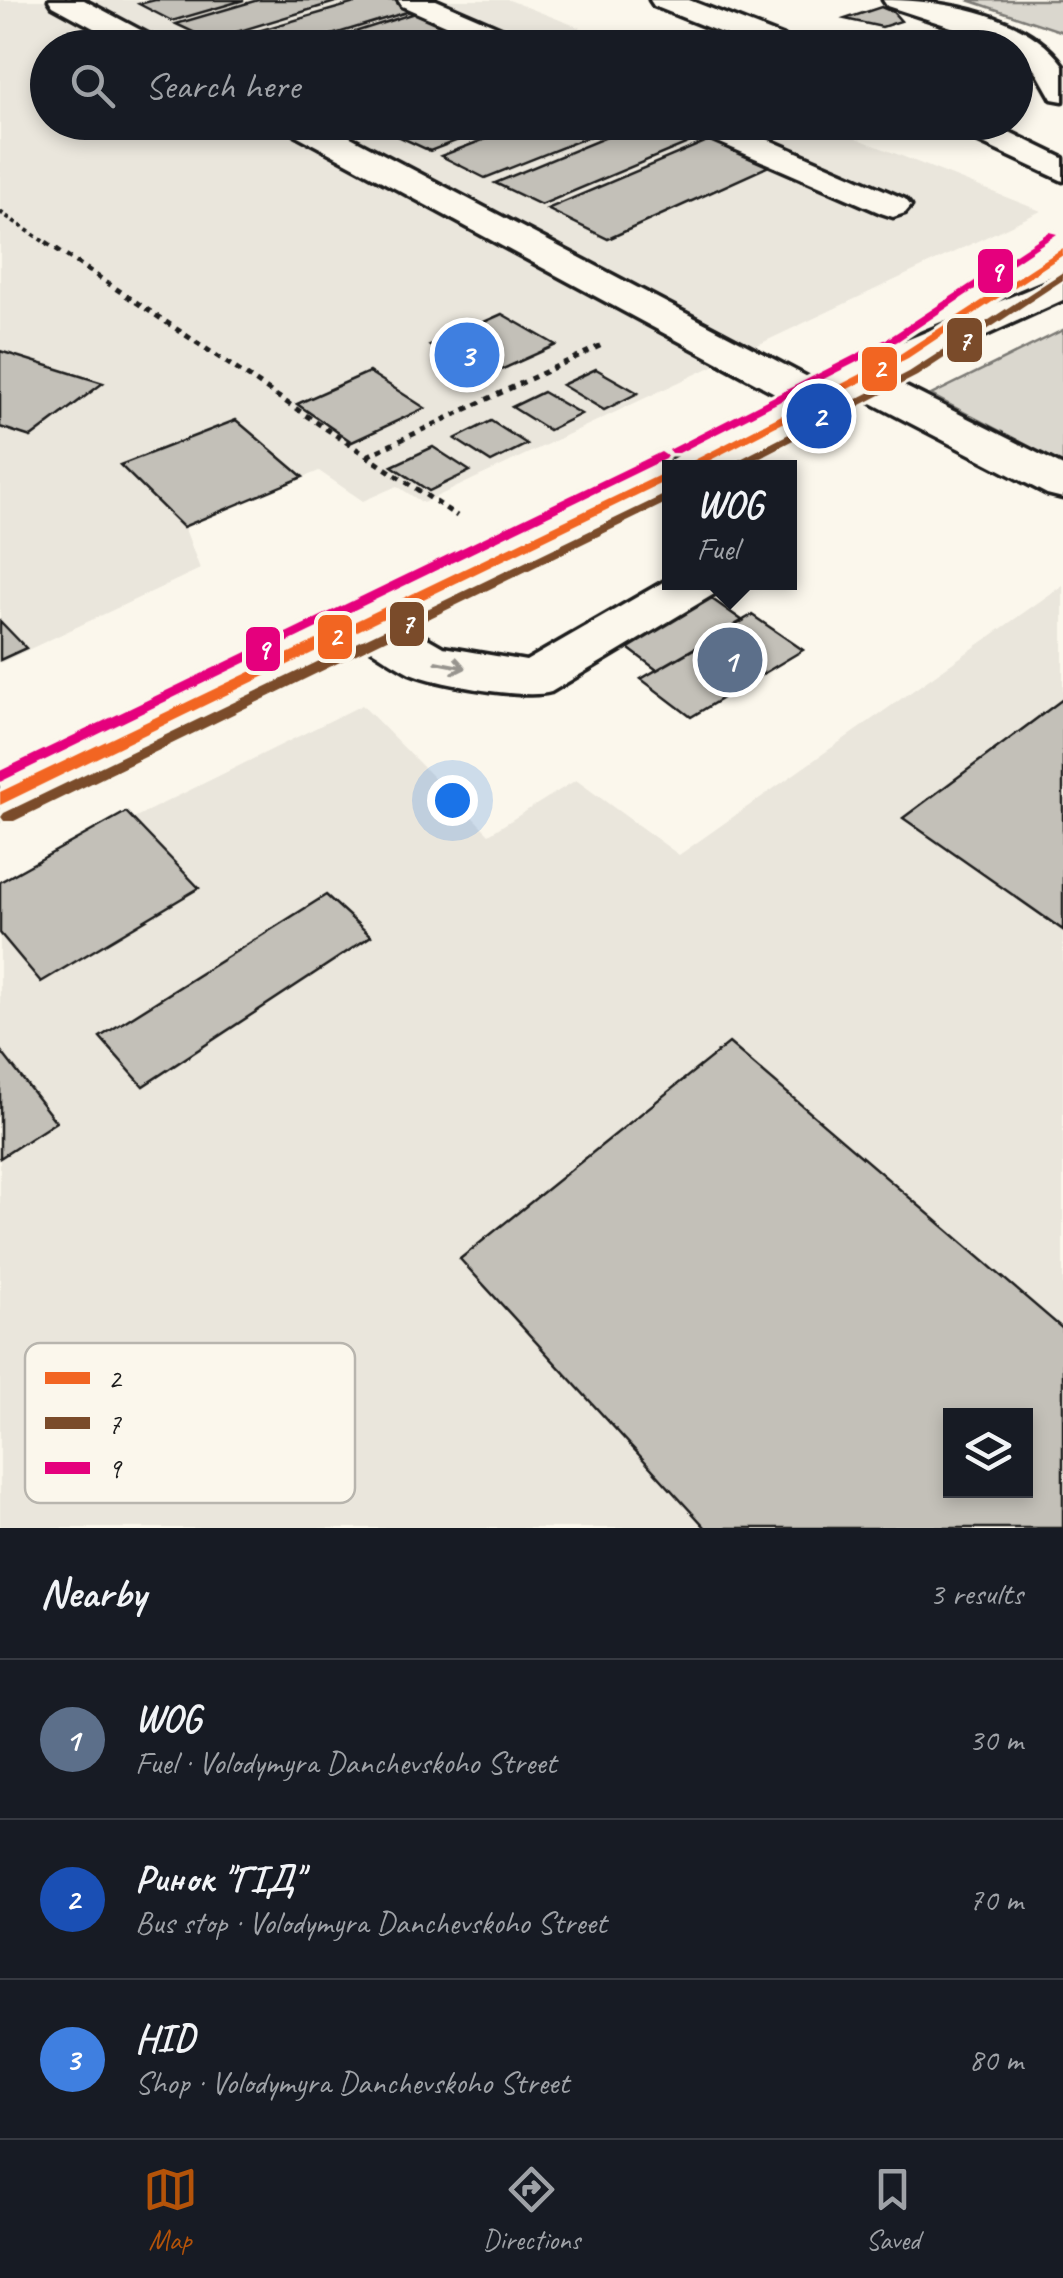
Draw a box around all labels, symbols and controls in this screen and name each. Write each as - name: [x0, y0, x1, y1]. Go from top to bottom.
- search box: [30, 30, 1033, 140]
- icon: search: [65, 58, 120, 113]
- text: Search here: [145, 62, 300, 109]
- line badge: 9: [976, 247, 1015, 295]
- text: 9: [990, 254, 1006, 289]
- line badge: 7: [945, 316, 984, 364]
- pin: 3: [434, 318, 500, 392]
- text: 7: [958, 323, 973, 358]
- line badge: 2: [860, 345, 899, 393]
- text: 2: [873, 351, 888, 386]
- pin: 2: [786, 378, 852, 454]
- popup: [662, 460, 797, 590]
- text: WOG: [697, 481, 762, 528]
- text: Fuel: [697, 528, 738, 569]
- line badge: 7: [388, 600, 426, 648]
- text: 7: [401, 606, 416, 641]
- line badge: 2: [316, 613, 354, 661]
- text: 2: [329, 619, 344, 654]
- pin: 1: [698, 622, 762, 698]
- line badge: 9: [244, 625, 282, 673]
- text: 9: [257, 632, 273, 667]
- one-way arrow: [434, 656, 467, 675]
- your location: [427, 775, 478, 826]
- legend: [25, 1343, 355, 1503]
- text: 2: [108, 1361, 123, 1396]
- text: 7: [108, 1406, 122, 1441]
- map controls: [943, 1408, 1033, 1498]
- button: layers: [943, 1408, 1033, 1498]
- text: 9: [108, 1451, 123, 1486]
- text: Nearby: [40, 1567, 146, 1620]
- text: 3 results: [929, 1573, 1023, 1614]
- text: WOG: [135, 1695, 201, 1742]
- text: 1: [65, 1719, 80, 1760]
- text: 30 m: [969, 1719, 1023, 1760]
- text: Fuel · Volodymyra Danchevskoho Street: [135, 1742, 556, 1783]
- text: Ринок "ГІД": [135, 1855, 303, 1902]
- text: 2: [65, 1879, 80, 1920]
- text: 70 m: [969, 1879, 1023, 1920]
- text: Bus stop · Volodymyra Danchevskoho Street: [135, 1902, 606, 1943]
- text: HID: [135, 2015, 195, 2062]
- text: 3: [65, 2039, 80, 2080]
- text: 80 m: [969, 2039, 1023, 2080]
- text: Shop · Volodymyra Danchevskoho Street: [135, 2062, 569, 2103]
- tab: Map: [143, 2162, 198, 2257]
- tab: Directions: [483, 2162, 580, 2257]
- tab: Saved: [865, 2162, 920, 2257]

